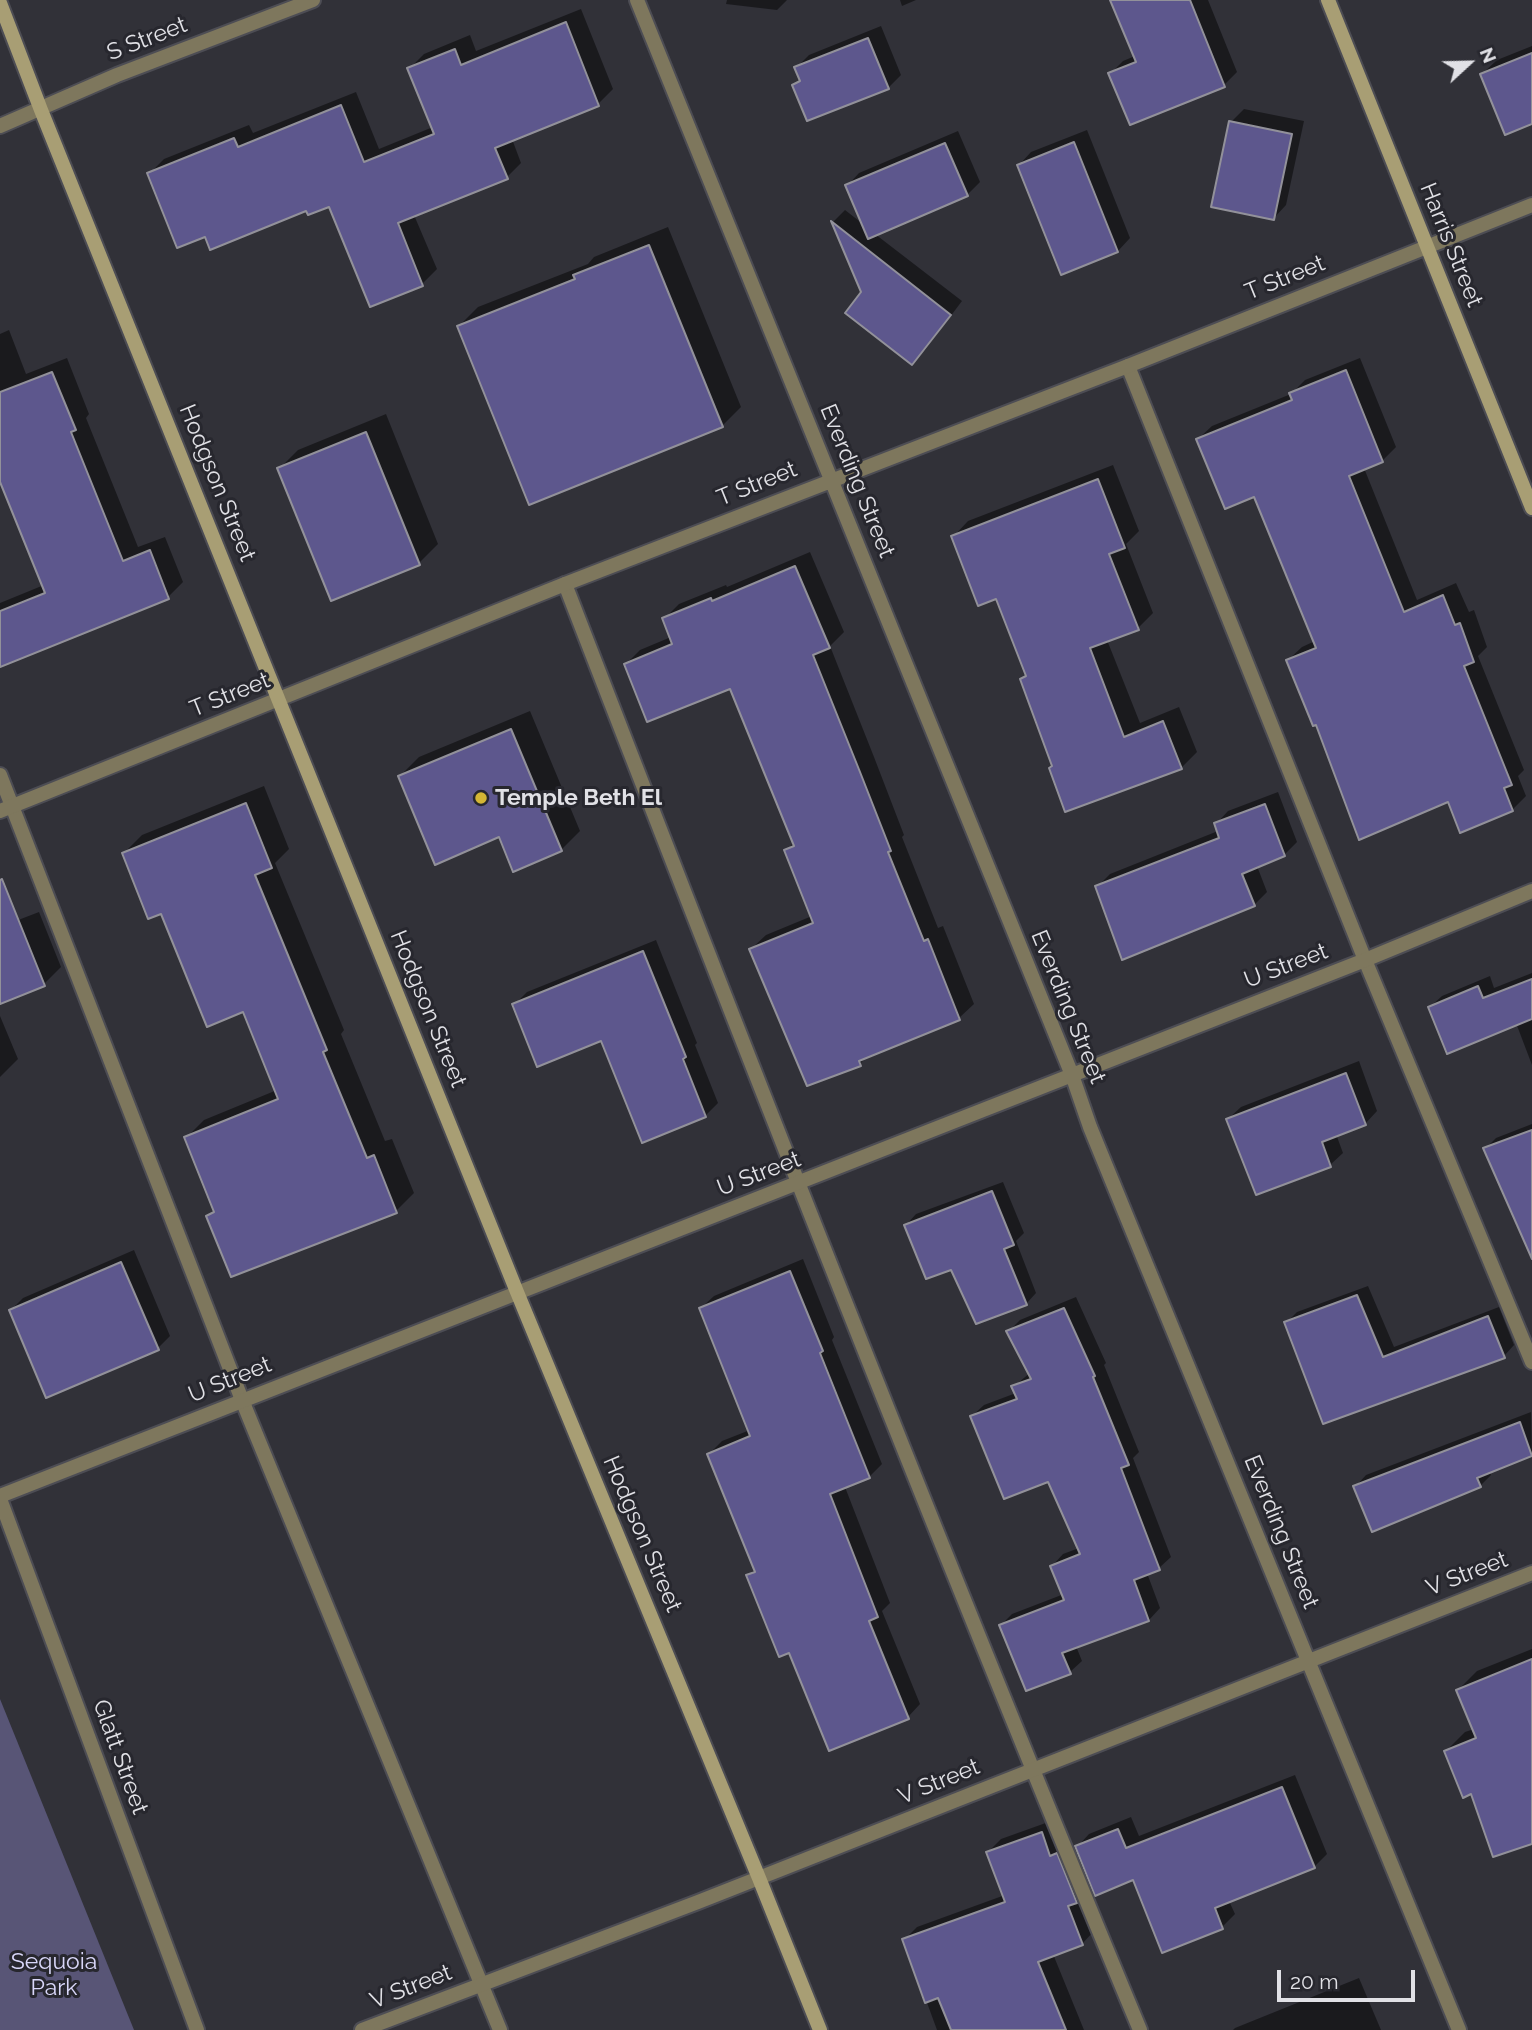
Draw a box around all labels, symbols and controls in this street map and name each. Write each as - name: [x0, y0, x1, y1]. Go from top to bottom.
- street label: S Street: [103, 11, 191, 67]
- north arrow: [1434, 28, 1504, 98]
- text: N: [1476, 44, 1501, 66]
- street label: Harris Street: [1414, 179, 1488, 311]
- street label: T Street: [1241, 250, 1329, 306]
- street label: Hodgson Street: [173, 400, 261, 566]
- street label: Everding Street: [814, 400, 900, 562]
- street label: T Street: [713, 456, 801, 512]
- street label: T Street: [186, 667, 274, 723]
- place label: Temple Beth El: [495, 784, 662, 812]
- marker: Temple Beth El: [473, 790, 489, 806]
- street label: Hodgson Street: [384, 926, 472, 1092]
- street label: Everding Street: [1025, 926, 1111, 1088]
- street label: U Street: [1240, 938, 1332, 994]
- street label: U Street: [713, 1146, 805, 1202]
- street label: U Street: [185, 1351, 275, 1409]
- street label: Everding Street: [1238, 1451, 1324, 1613]
- street label: Hodgson Street: [597, 1452, 687, 1616]
- street label: V Street: [1422, 1546, 1512, 1602]
- street label: Glatt Street: [86, 1696, 154, 1818]
- street label: V Street: [894, 1753, 984, 1811]
- park label: Sequoia Park: [11, 1948, 97, 2002]
- scale bar: [1280, 1956, 1418, 2000]
- street label: V Street: [366, 1959, 456, 2015]
- text: 20 m: [1290, 1969, 1338, 1994]

